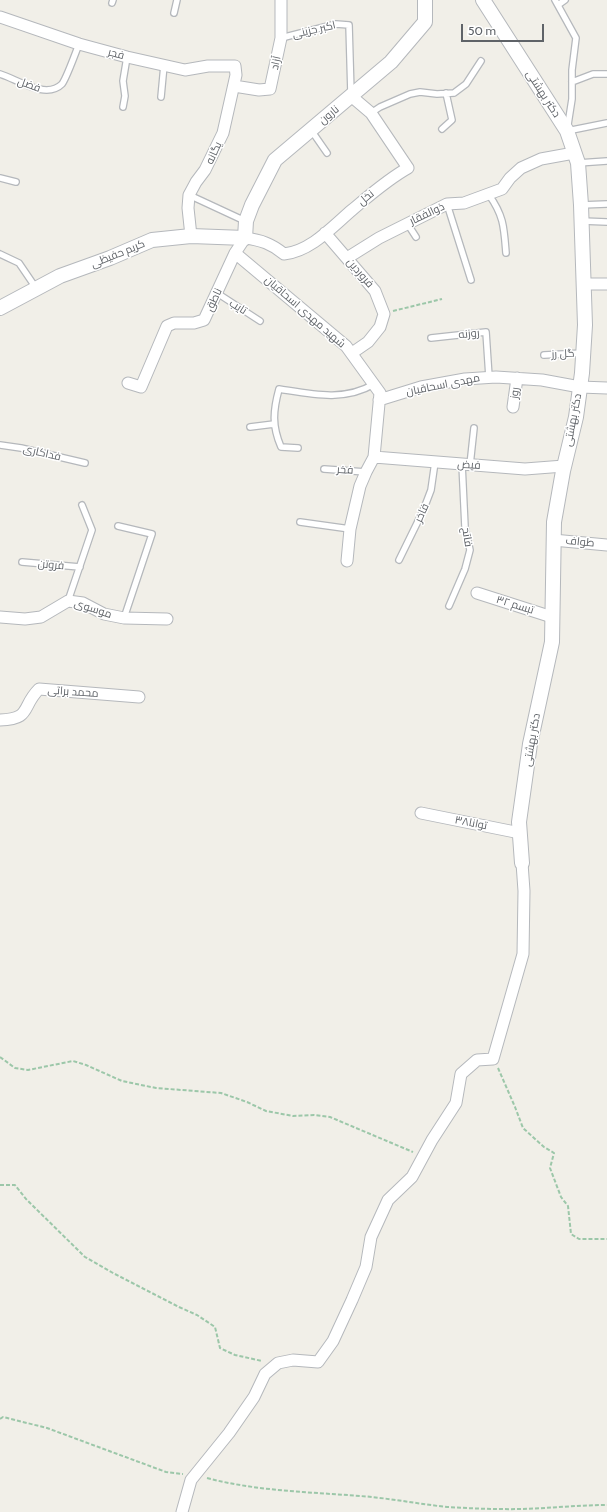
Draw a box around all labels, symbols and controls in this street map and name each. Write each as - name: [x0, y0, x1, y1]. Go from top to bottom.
- scale bar: [463, 16, 546, 42]
- street label: اکبر جزینی: [291, 19, 337, 41]
- text: 50 m: [468, 23, 496, 38]
- street label: فجر: [106, 45, 126, 63]
- street label: آزاد: [268, 55, 284, 71]
- street label: دکتر بهشتی: [523, 68, 563, 120]
- street label: فضل: [16, 75, 42, 95]
- street label: نارون: [316, 103, 342, 127]
- street label: یگانه: [203, 140, 225, 166]
- street label: نخل: [355, 187, 377, 209]
- street label: ذوالفقار: [407, 200, 447, 228]
- street label: کریم حفیظی: [89, 237, 147, 271]
- street label: فروردین: [344, 256, 376, 290]
- street label: شهید مهدی اسحاقیان: [262, 273, 348, 351]
- street label: ناطق: [203, 286, 225, 314]
- street label: تایب: [227, 297, 249, 317]
- street label: روزنه: [458, 326, 480, 342]
- street label: گل رز: [551, 347, 575, 361]
- street label: مهدی اسحاقیان: [405, 371, 481, 399]
- street label: روز: [508, 386, 522, 400]
- street label: دکتر بهشتی: [561, 392, 585, 448]
- street label: فداکاری: [22, 442, 62, 464]
- street label: فیض: [457, 458, 481, 472]
- street label: فخر: [336, 463, 354, 477]
- street label: فاخر: [412, 501, 432, 525]
- street label: فاتح: [459, 526, 475, 548]
- street label: طواف: [565, 534, 595, 550]
- street label: فروتن: [37, 557, 65, 573]
- street label: تبسم ۳۲: [495, 593, 535, 617]
- street label: موسوی: [73, 597, 113, 621]
- street label: محمد براتی: [47, 684, 99, 700]
- street label: دکتر بهشتی: [521, 712, 543, 768]
- street label: توانا۳۸: [454, 813, 488, 833]

